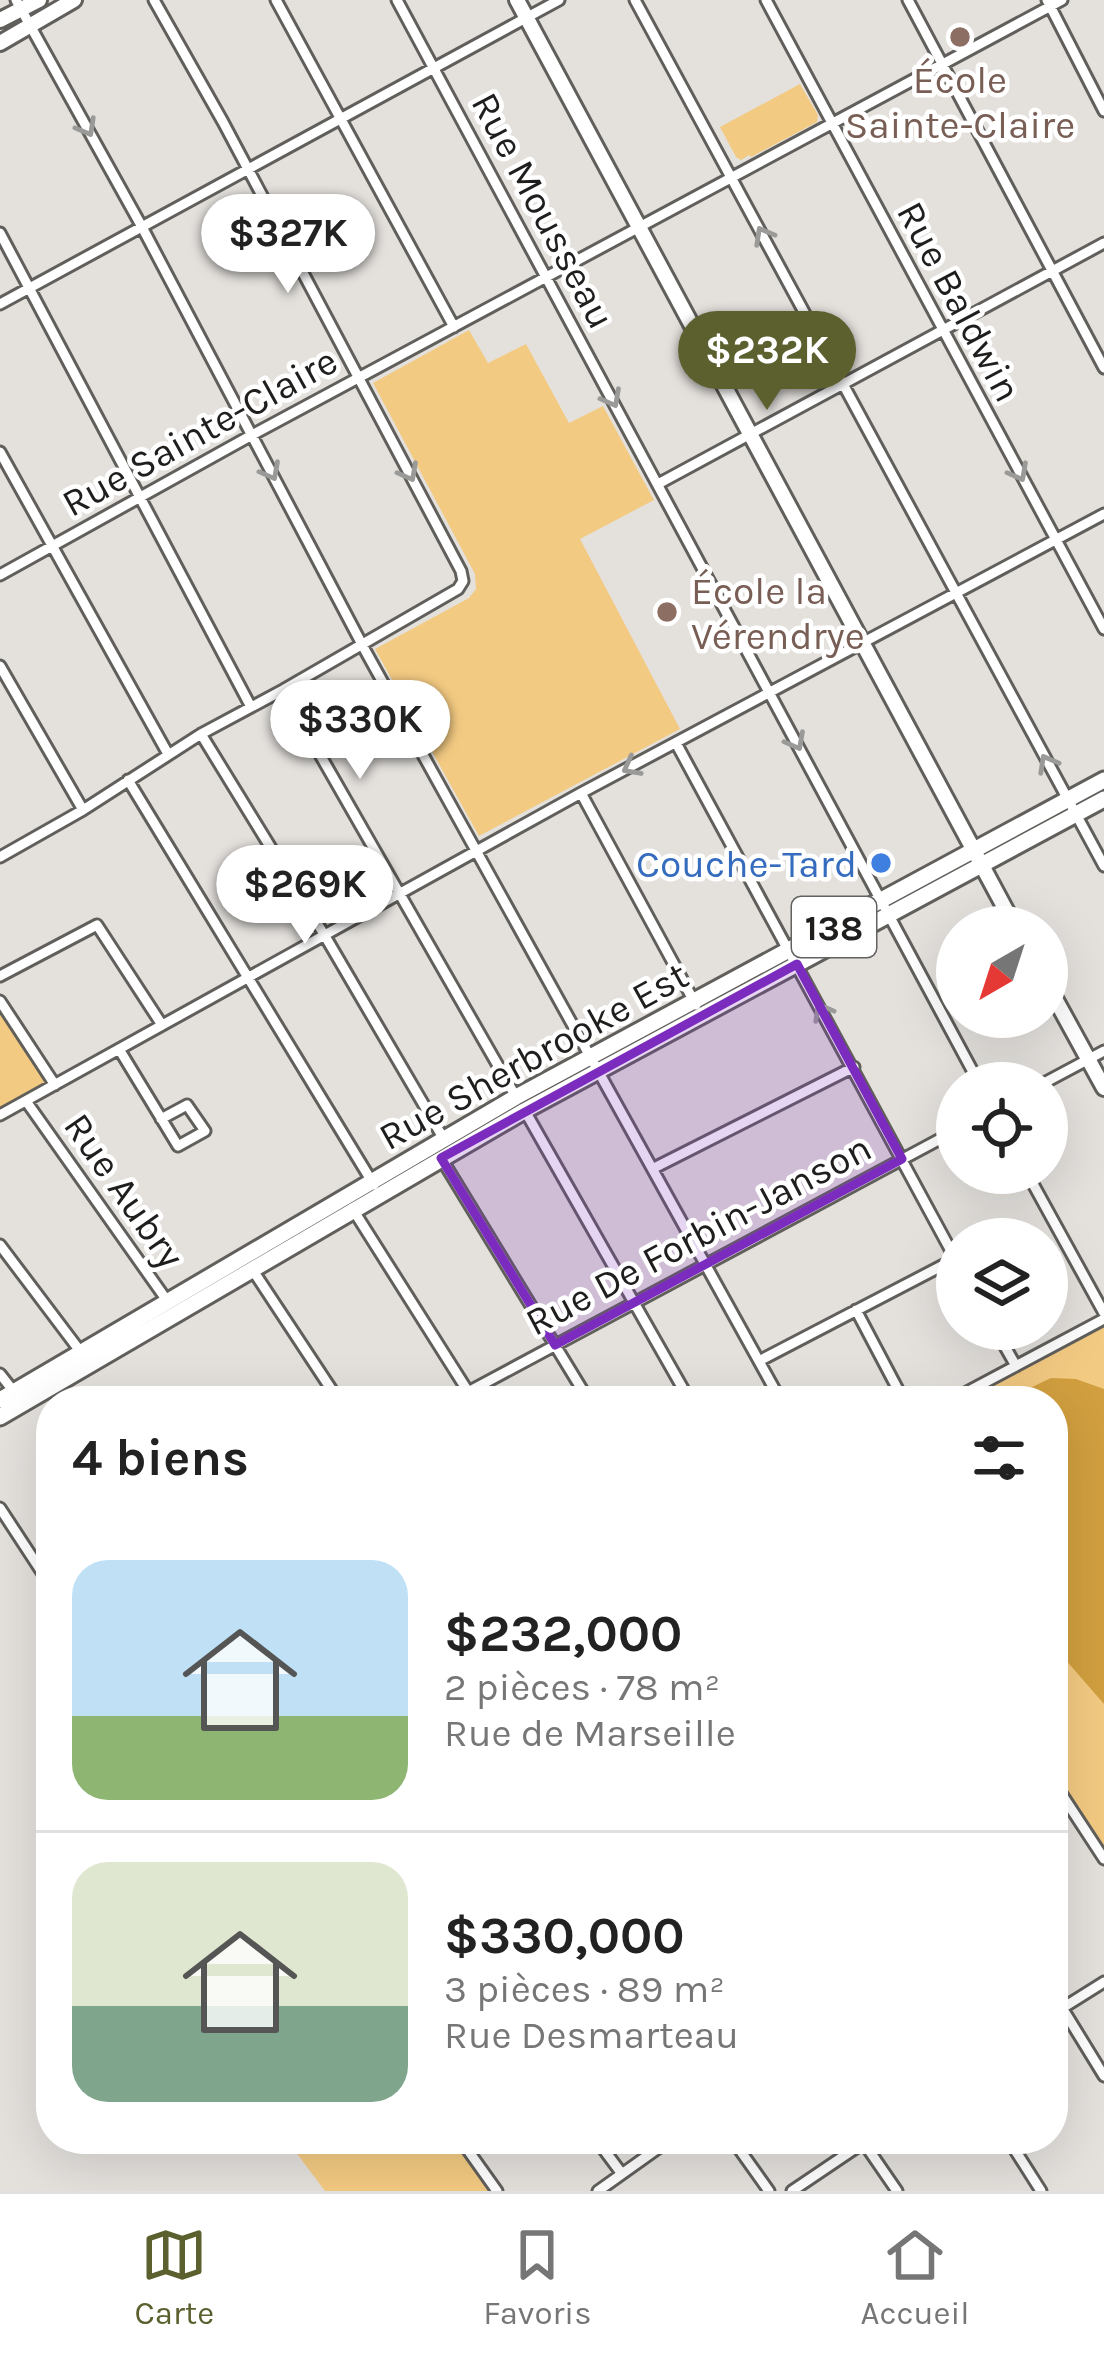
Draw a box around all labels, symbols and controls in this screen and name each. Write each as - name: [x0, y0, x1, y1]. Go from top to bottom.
- marker: École Sainte-Claire: [947, 24, 973, 50]
- place label: École Sainte-Claire: [845, 57, 1075, 148]
- street label: Rue Mousseau: [462, 85, 625, 336]
- one-way arrow: [73, 115, 96, 136]
- pin: $327K: [204, 194, 372, 296]
- street label: Rue Baldwin: [887, 194, 1031, 409]
- text: $327K: [228, 210, 348, 256]
- one-way arrow: [754, 226, 777, 248]
- pin: $232K: [683, 311, 851, 413]
- text: $232K: [705, 327, 829, 373]
- street label: Rue Sainte-Claire: [54, 337, 345, 526]
- one-way arrow: [598, 386, 621, 407]
- one-way arrow: [257, 459, 280, 480]
- one-way arrow: [395, 460, 418, 481]
- one-way arrow: [1005, 461, 1028, 482]
- place label: École la Vérendrye: [691, 568, 865, 659]
- marker: École la Vérendrye: [654, 599, 680, 625]
- pin: $330K: [276, 680, 444, 782]
- text: $330K: [297, 696, 423, 742]
- one-way arrow: [782, 730, 805, 751]
- one-way arrow: [622, 753, 643, 776]
- one-way arrow: [1039, 755, 1062, 776]
- place label: Couche-Tard: [636, 841, 857, 887]
- pin: $269K: [221, 845, 389, 947]
- marker: Couche-Tard: [868, 850, 894, 876]
- text: $269K: [243, 861, 367, 907]
- road number: 138: [792, 897, 876, 957]
- north arrow: [936, 906, 1068, 1038]
- map controls: [936, 906, 1068, 1350]
- street label: Rue Sherbrooke Est: [371, 952, 696, 1160]
- one-way arrow: [814, 1002, 837, 1023]
- button: locate: [936, 1062, 1068, 1194]
- street label: Rue Aubry: [54, 1104, 194, 1277]
- street label: Rue De Forbin-Janson: [518, 1124, 879, 1345]
- button: layers: [936, 1218, 1068, 1350]
- icon: filters: [966, 1425, 1032, 1491]
- text: 4 biens: [72, 1428, 249, 1488]
- text: $232,000: [444, 1604, 682, 1664]
- icon: home: [168, 1608, 312, 1752]
- text: 2 pièces · 78 m²: [444, 1664, 720, 1710]
- text: Rue de Marseille: [444, 1710, 736, 1756]
- text: $330,000: [444, 1906, 685, 1966]
- icon: home: [168, 1910, 312, 2054]
- text: 3 pièces · 89 m²: [444, 1966, 725, 2012]
- text: Rue Desmarteau: [444, 2012, 739, 2058]
- tab: Carte: [134, 2222, 214, 2332]
- tab: Favoris: [483, 2222, 592, 2332]
- tab: Accueil: [861, 2222, 970, 2332]

